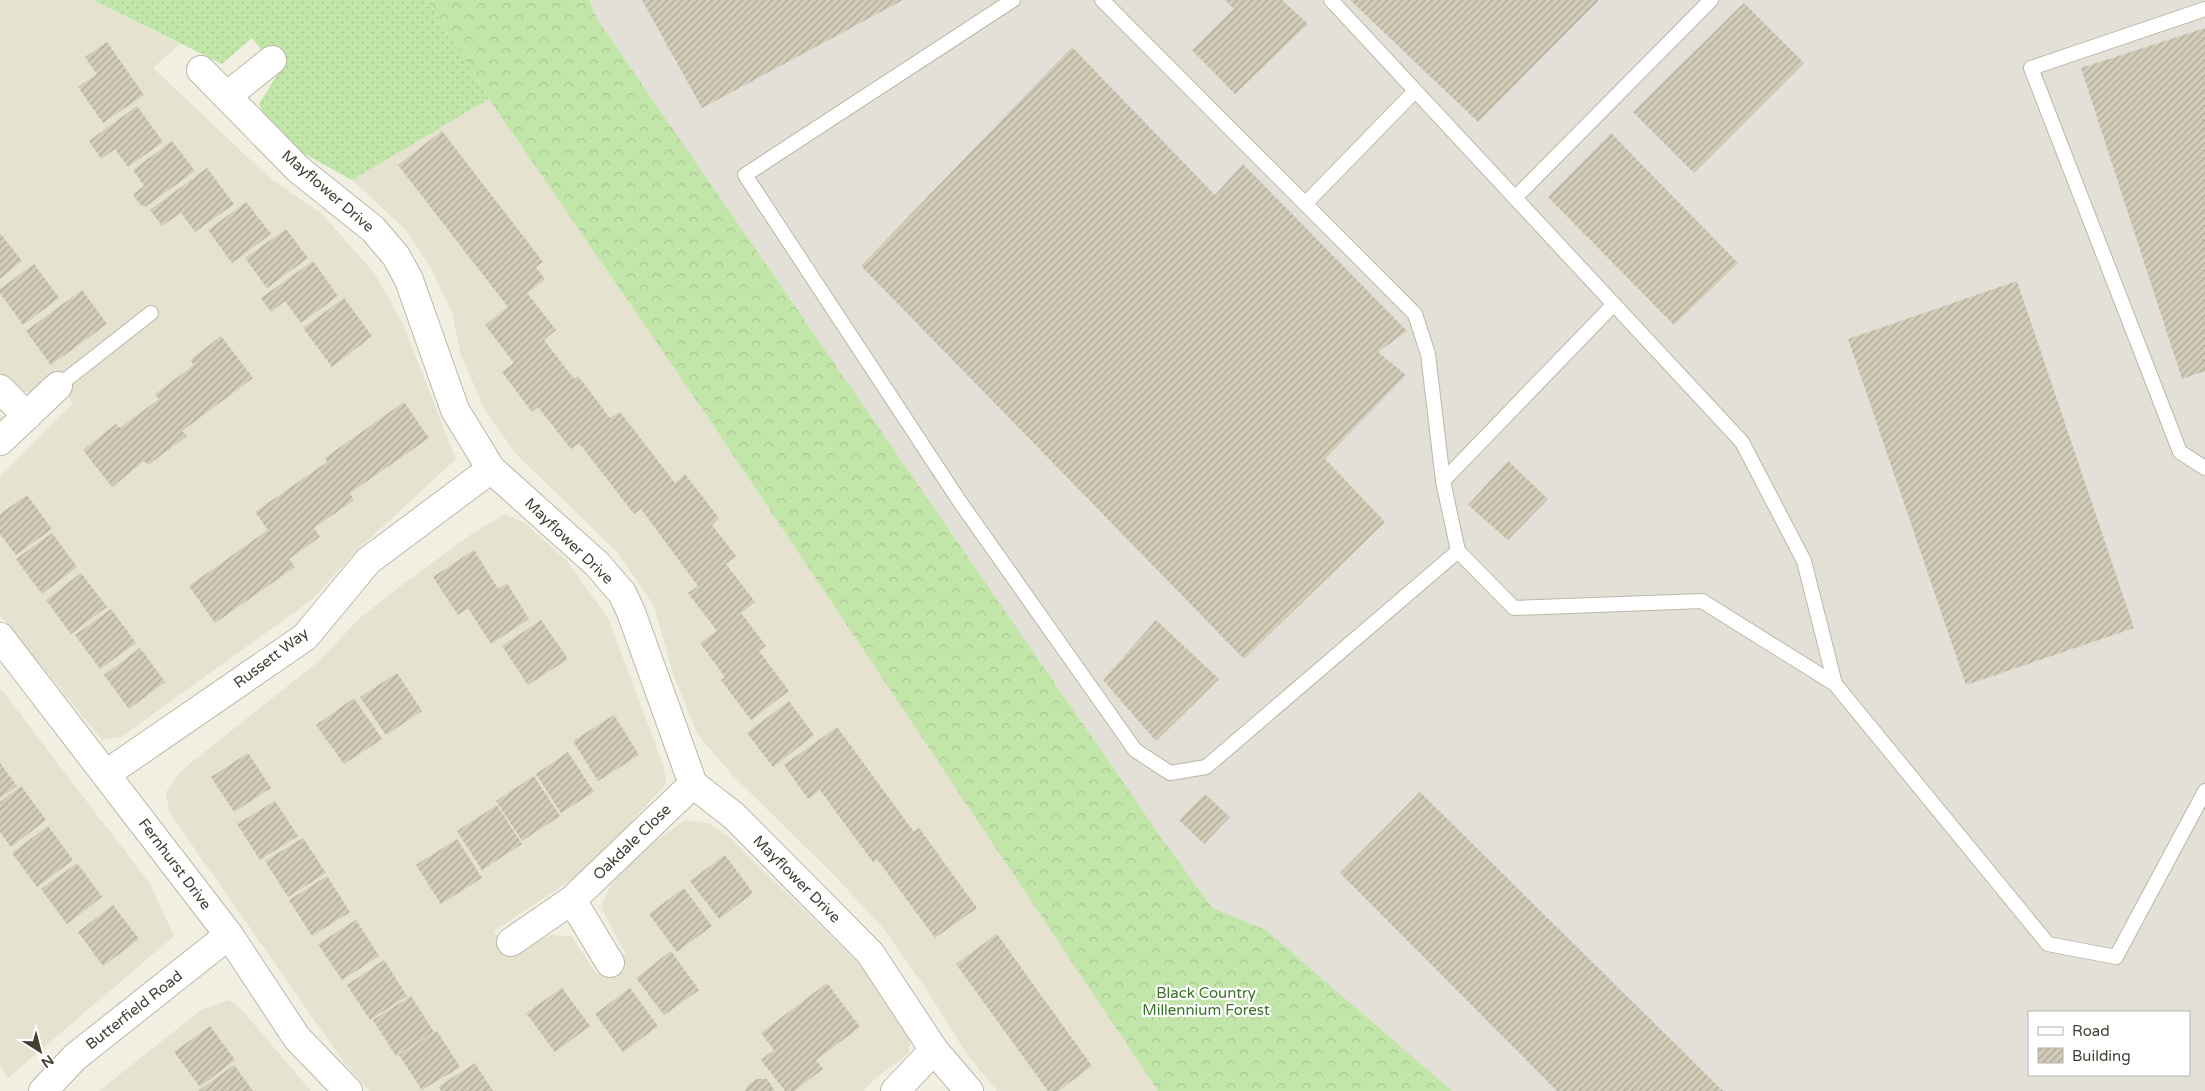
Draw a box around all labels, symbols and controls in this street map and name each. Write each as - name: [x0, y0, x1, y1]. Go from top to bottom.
- street label: Mayflower Drive: [278, 146, 378, 236]
- street label: Mayflower Drive: [521, 494, 617, 588]
- street label: Russett Way: [230, 624, 312, 692]
- street label: Oakdale Close: [589, 800, 675, 884]
- street label: Fernhurst Drive: [135, 815, 215, 913]
- street label: Mayflower Drive: [750, 832, 844, 926]
- street label: Butterfield Road: [82, 967, 186, 1053]
- park label: Black Country Millennium Forest: [1142, 984, 1270, 1019]
- legend: [2028, 1011, 2190, 1076]
- text: Road: [2072, 1022, 2110, 1040]
- north arrow: [15, 1026, 65, 1076]
- text: Building: [2072, 1047, 2131, 1065]
- text: N: [38, 1051, 57, 1071]

